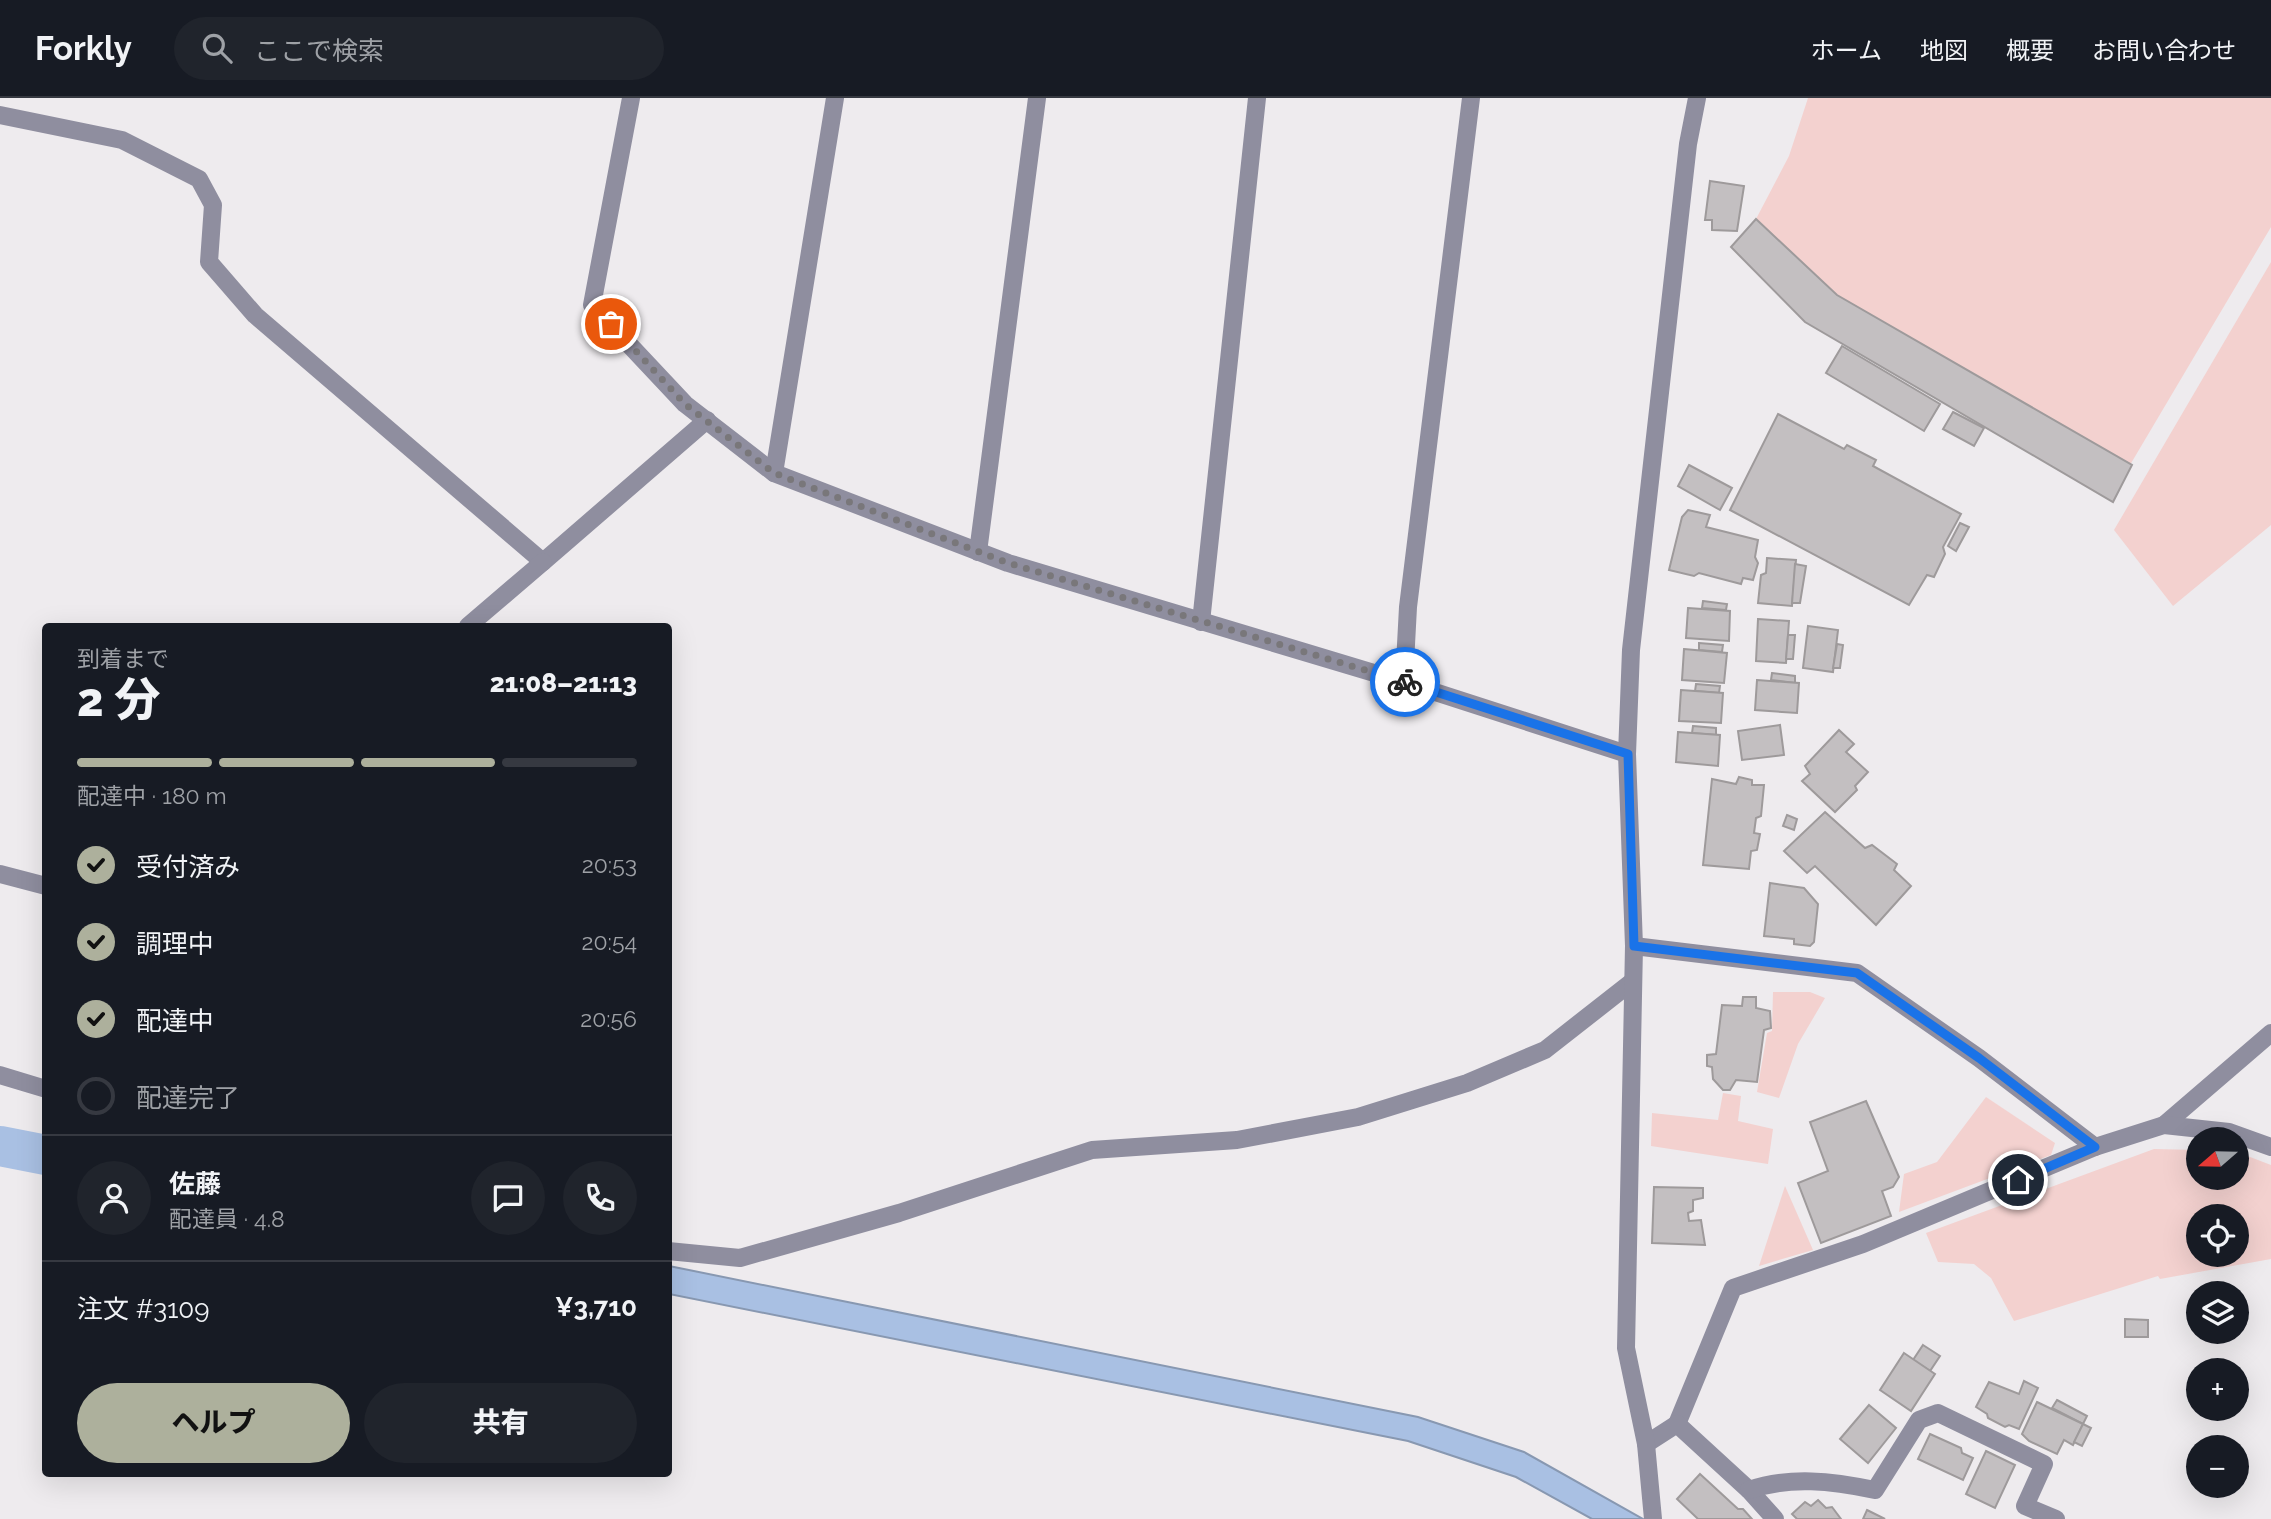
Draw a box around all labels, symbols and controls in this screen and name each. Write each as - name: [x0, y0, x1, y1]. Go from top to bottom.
- search box: [174, 17, 664, 80]
- text: Forkly: [35, 29, 132, 68]
- icon: search: [198, 29, 236, 67]
- text: ここで検索: [254, 36, 384, 66]
- text: ホーム: [1811, 36, 1882, 65]
- text: 地図: [1920, 36, 1968, 65]
- text: 概要: [2006, 36, 2054, 65]
- text: お問い合わせ: [2092, 36, 2236, 65]
- pin: [581, 294, 641, 354]
- icon: bag: [592, 305, 630, 343]
- text: 到着まで: [77, 645, 169, 672]
- courier: [1370, 647, 1440, 717]
- icon: bike: [1386, 663, 1424, 701]
- text: 21:08–21:13: [490, 668, 637, 698]
- text: 2 分: [77, 673, 160, 727]
- text: 配達中 · 180 m: [77, 782, 227, 809]
- icon: check: [77, 846, 115, 884]
- text: 20:53: [582, 851, 637, 878]
- text: 受付済み: [136, 852, 240, 882]
- icon: check: [77, 923, 115, 961]
- text: 20:54: [582, 928, 637, 955]
- text: 調理中: [136, 929, 214, 959]
- icon: check: [77, 1000, 115, 1038]
- text: 20:56: [580, 1005, 637, 1032]
- text: 配達中: [136, 1006, 214, 1036]
- text: 配達完了: [136, 1083, 240, 1113]
- north arrow: [2186, 1127, 2249, 1190]
- map controls: [2186, 1127, 2249, 1498]
- pin: [1988, 1150, 2048, 1210]
- button: person: [77, 1161, 151, 1235]
- button: chat: [471, 1161, 545, 1235]
- button: phone: [563, 1161, 637, 1235]
- icon: home: [1999, 1161, 2037, 1199]
- text: 佐藤: [169, 1169, 221, 1199]
- button: locate: [2186, 1204, 2249, 1267]
- text: 配達員 · 4.8: [169, 1205, 285, 1232]
- button: layers: [2186, 1281, 2249, 1344]
- text: ¥3,710: [555, 1292, 637, 1322]
- text: 注文 #3109: [77, 1294, 209, 1324]
- button: +: [2186, 1358, 2249, 1421]
- button: ヘルプ: [77, 1383, 350, 1463]
- button: 共有: [364, 1383, 637, 1463]
- button: −: [2186, 1435, 2249, 1498]

